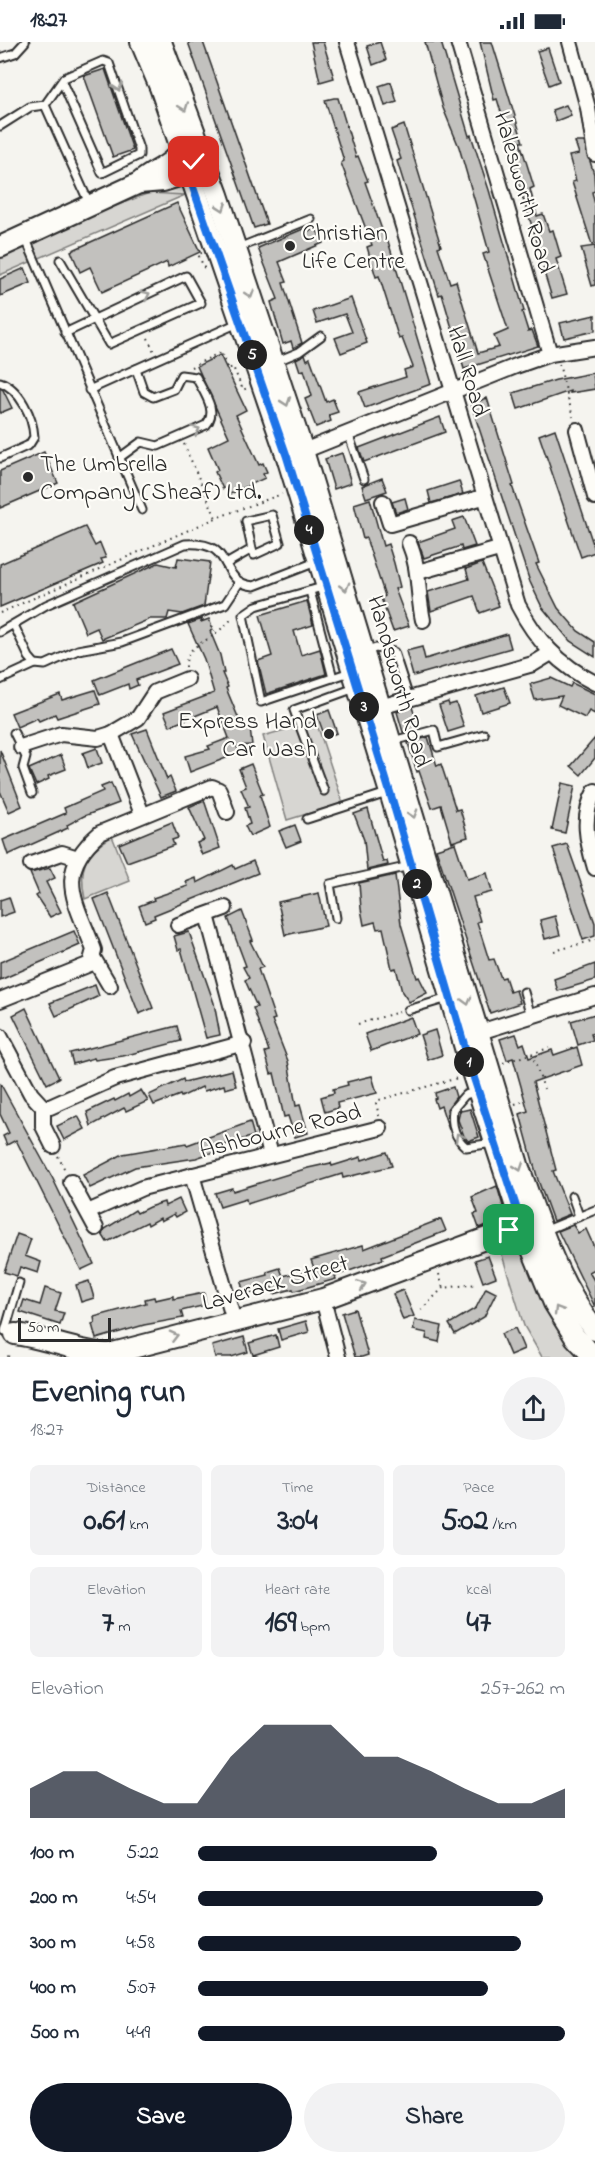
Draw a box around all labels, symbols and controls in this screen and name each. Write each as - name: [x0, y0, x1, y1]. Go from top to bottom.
- text: 18:27: [30, 5, 67, 37]
- one-way arrow: [110, 82, 123, 92]
- one-way arrow: [177, 101, 190, 112]
- street label: Halesworth Road: [483, 108, 563, 278]
- pin: [168, 136, 219, 187]
- icon: check: [177, 145, 210, 178]
- one-way arrow: [215, 201, 227, 212]
- place label: Christian Life Centre: [302, 217, 405, 280]
- marker: Christian Life Centre: [283, 239, 297, 253]
- one-way arrow: [243, 288, 255, 299]
- one-way arrow: [139, 290, 150, 302]
- street label: Hall Road: [436, 322, 497, 422]
- pin: 5: [237, 340, 267, 370]
- text: 5: [247, 343, 257, 367]
- one-way arrow: [279, 396, 292, 407]
- one-way arrow: [189, 425, 200, 437]
- place label: The Umbrella Company (Sheaf) Ltd.: [40, 448, 262, 512]
- marker: The Umbrella Company (Sheaf) Ltd.: [21, 470, 35, 484]
- pin: 4: [294, 515, 324, 545]
- text: 4: [306, 518, 312, 542]
- one-way arrow: [338, 581, 350, 592]
- street label: Handsworth Road: [356, 592, 439, 772]
- pin: 3: [349, 692, 379, 722]
- text: 3: [361, 695, 367, 719]
- place label: Express Hand Car Wash: [178, 705, 318, 768]
- marker: Express Hand Car Wash: [322, 727, 336, 741]
- one-way arrow: [405, 808, 418, 819]
- pin: 2: [402, 869, 432, 899]
- text: 2: [413, 872, 421, 896]
- one-way arrow: [460, 995, 472, 1006]
- pin: 1: [454, 1047, 484, 1077]
- text: 1: [466, 1050, 472, 1074]
- street label: Ashbourne Road: [196, 1095, 366, 1169]
- one-way arrow: [455, 1133, 466, 1143]
- one-way arrow: [512, 1161, 525, 1172]
- pin: [483, 1204, 534, 1255]
- icon: arrive: [492, 1213, 525, 1246]
- street label: Laverack Street: [198, 1247, 353, 1322]
- one-way arrow: [356, 1279, 367, 1292]
- one-way arrow: [554, 1306, 566, 1316]
- scale bar: [18, 1315, 111, 1342]
- text: 50 m: [27, 1316, 59, 1340]
- one-way arrow: [169, 1330, 179, 1343]
- text: Evening run: [30, 1369, 185, 1417]
- button: share: [502, 1377, 565, 1440]
- text: 18:27: [30, 1416, 64, 1445]
- text: Distance: [87, 1476, 146, 1500]
- text: Time: [282, 1476, 313, 1500]
- text: Pace: [463, 1476, 494, 1500]
- text: 0.61: [84, 1500, 125, 1544]
- text: 3:04: [277, 1500, 318, 1544]
- text: 5:02: [441, 1500, 488, 1544]
- text: km: [125, 1513, 149, 1537]
- text: /km: [488, 1513, 517, 1537]
- text: Elevation: [87, 1578, 146, 1602]
- text: Heart rate: [265, 1578, 330, 1602]
- text: kcal: [466, 1578, 492, 1602]
- text: 7: [102, 1602, 114, 1646]
- text: 169: [265, 1602, 297, 1646]
- text: 47: [466, 1602, 491, 1646]
- text: m: [114, 1615, 131, 1639]
- text: bpm: [297, 1615, 330, 1639]
- text: Elevation: [30, 1675, 104, 1704]
- text: 257–262 m: [480, 1675, 565, 1704]
- text: 100 m: [30, 1839, 74, 1868]
- text: 5:22: [126, 1839, 159, 1868]
- text: 200 m: [30, 1884, 78, 1913]
- text: 4:54: [126, 1884, 156, 1913]
- text: 300 m: [30, 1929, 76, 1958]
- text: 4:58: [126, 1929, 155, 1958]
- text: 400 m: [30, 1974, 76, 2003]
- text: 5:07: [126, 1974, 156, 2003]
- text: 500 m: [30, 2019, 79, 2048]
- text: 4:49: [126, 2019, 150, 2048]
- button: Save: [30, 2083, 292, 2152]
- button: Share: [304, 2083, 565, 2152]

